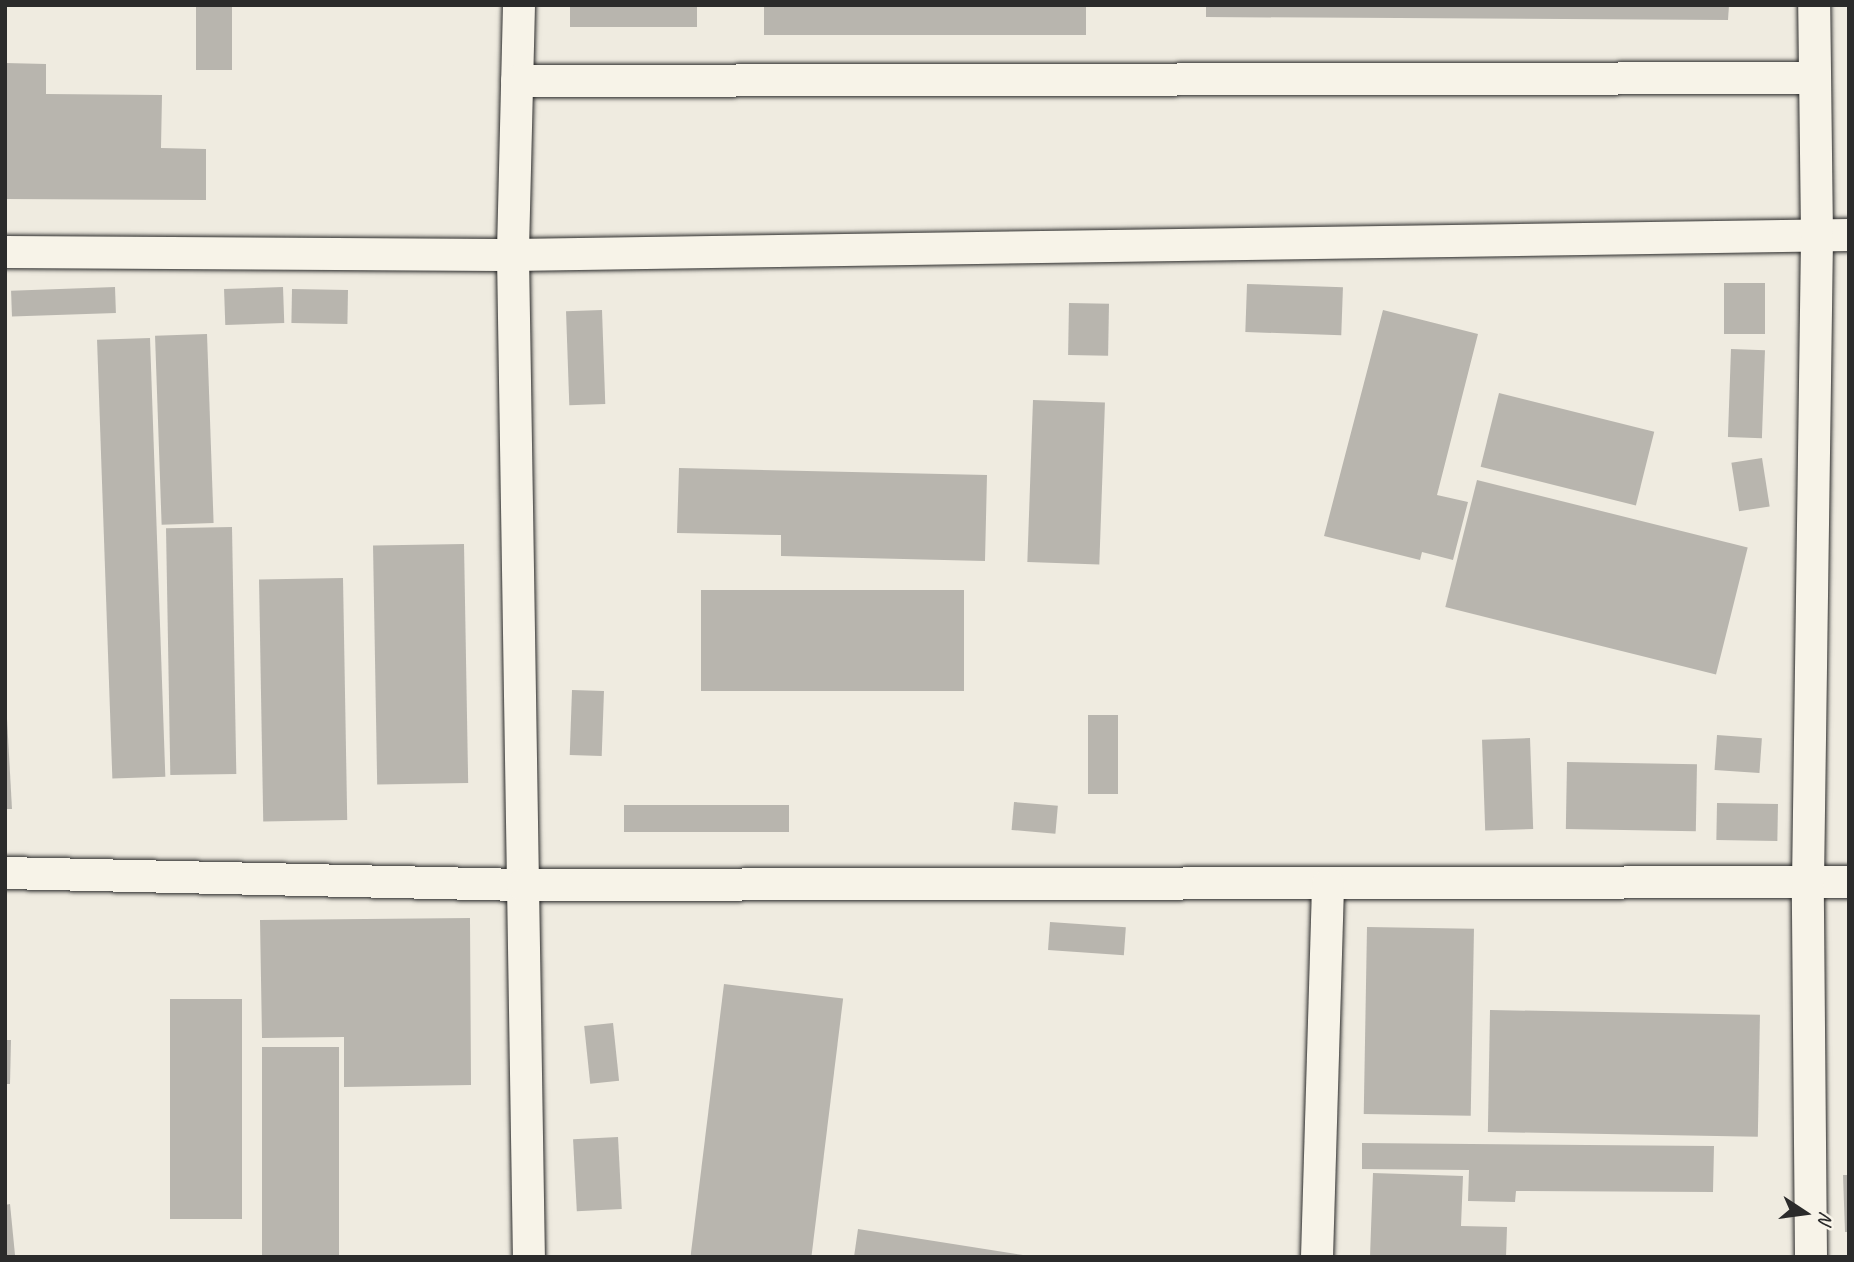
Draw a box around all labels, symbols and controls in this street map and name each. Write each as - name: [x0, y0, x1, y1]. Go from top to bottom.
- north arrow: [1770, 1178, 1840, 1248]
- text: N: [1812, 1209, 1838, 1226]

